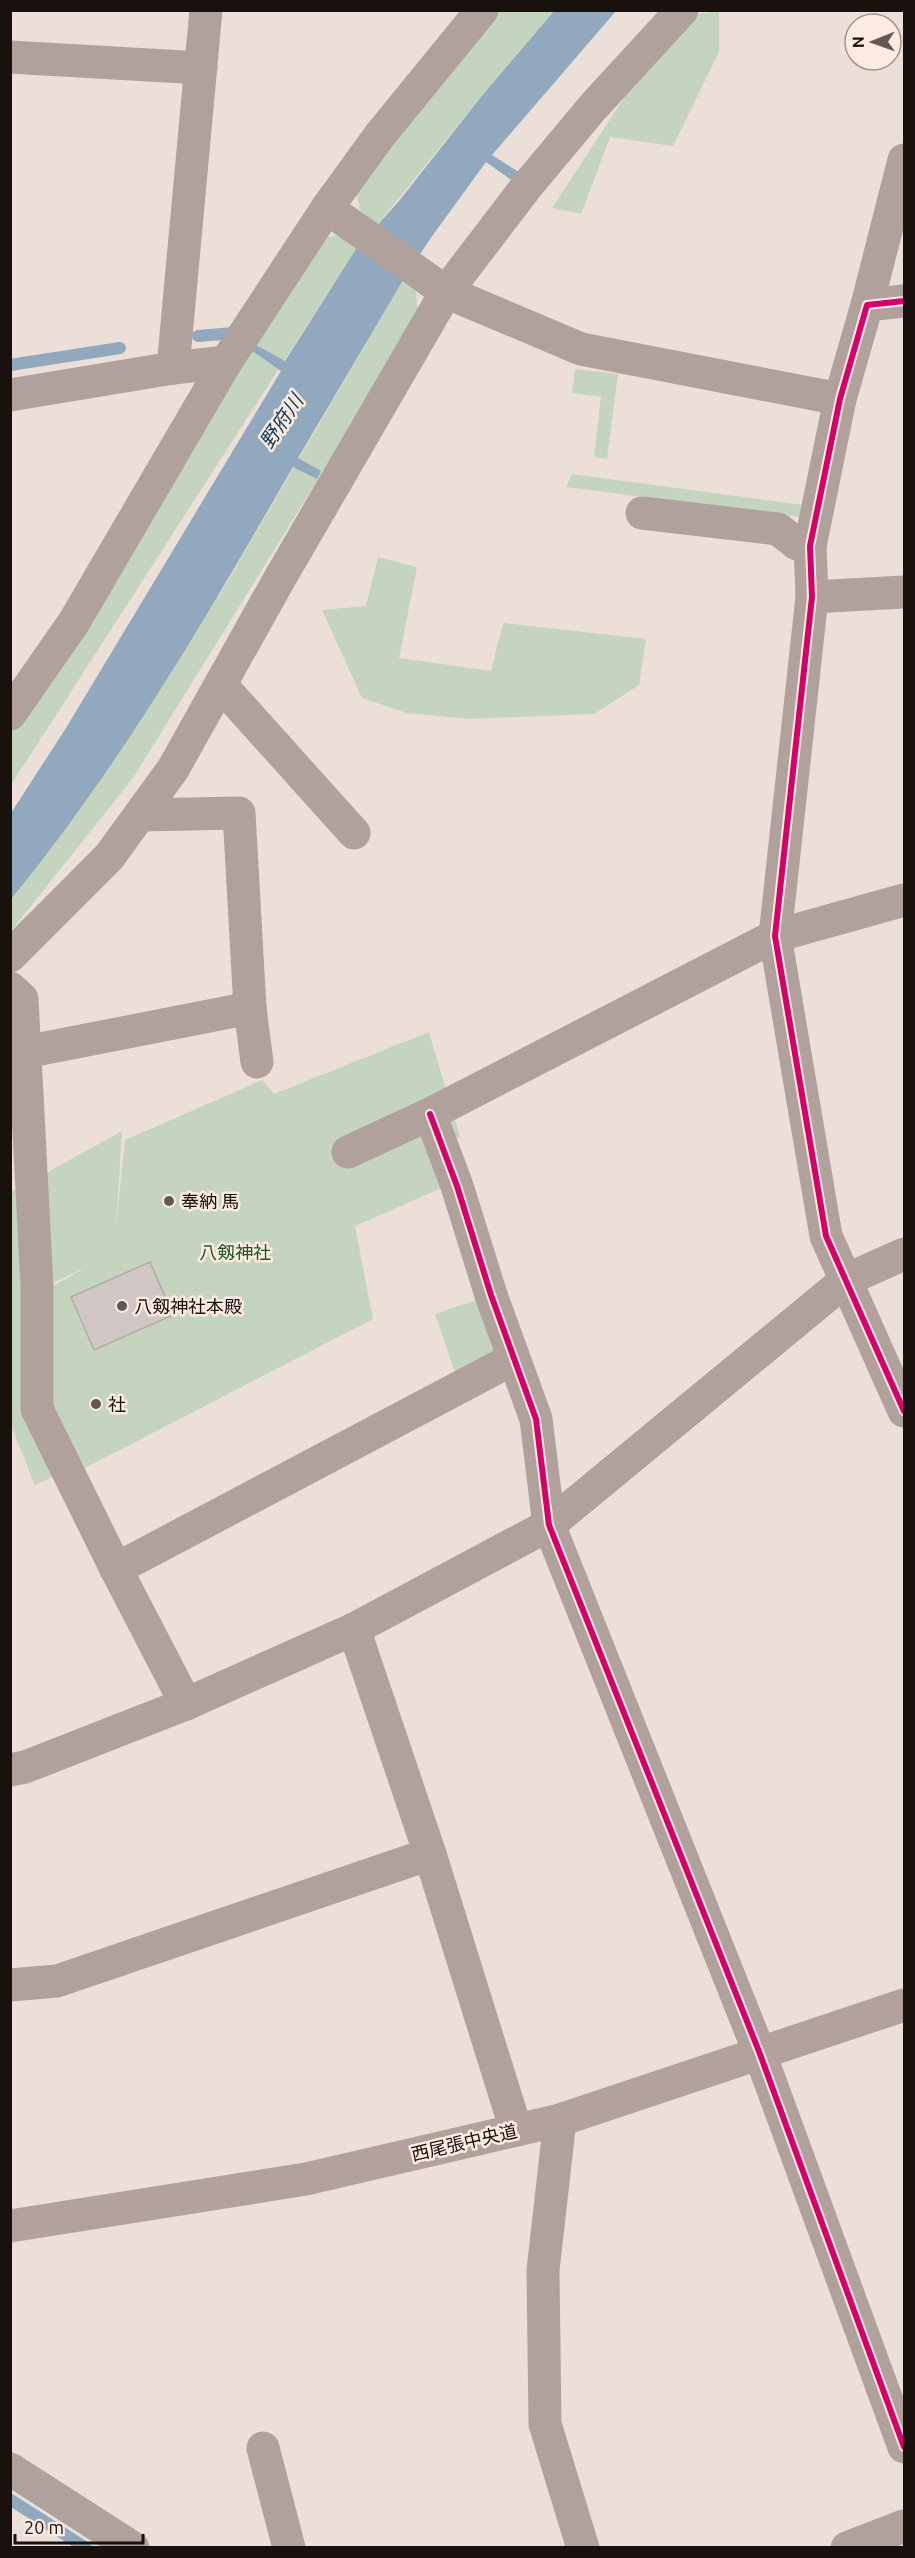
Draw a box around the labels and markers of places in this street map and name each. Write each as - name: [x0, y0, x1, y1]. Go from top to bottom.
- place label: 奉納 馬: [181, 1191, 239, 1211]
- marker: 奉納 馬: [162, 1194, 176, 1208]
- place label: 八剱神社本殿: [134, 1296, 242, 1316]
- marker: 八剱神社本殿: [115, 1299, 129, 1313]
- place label: 社: [108, 1394, 126, 1414]
- marker: 社: [89, 1397, 103, 1411]

